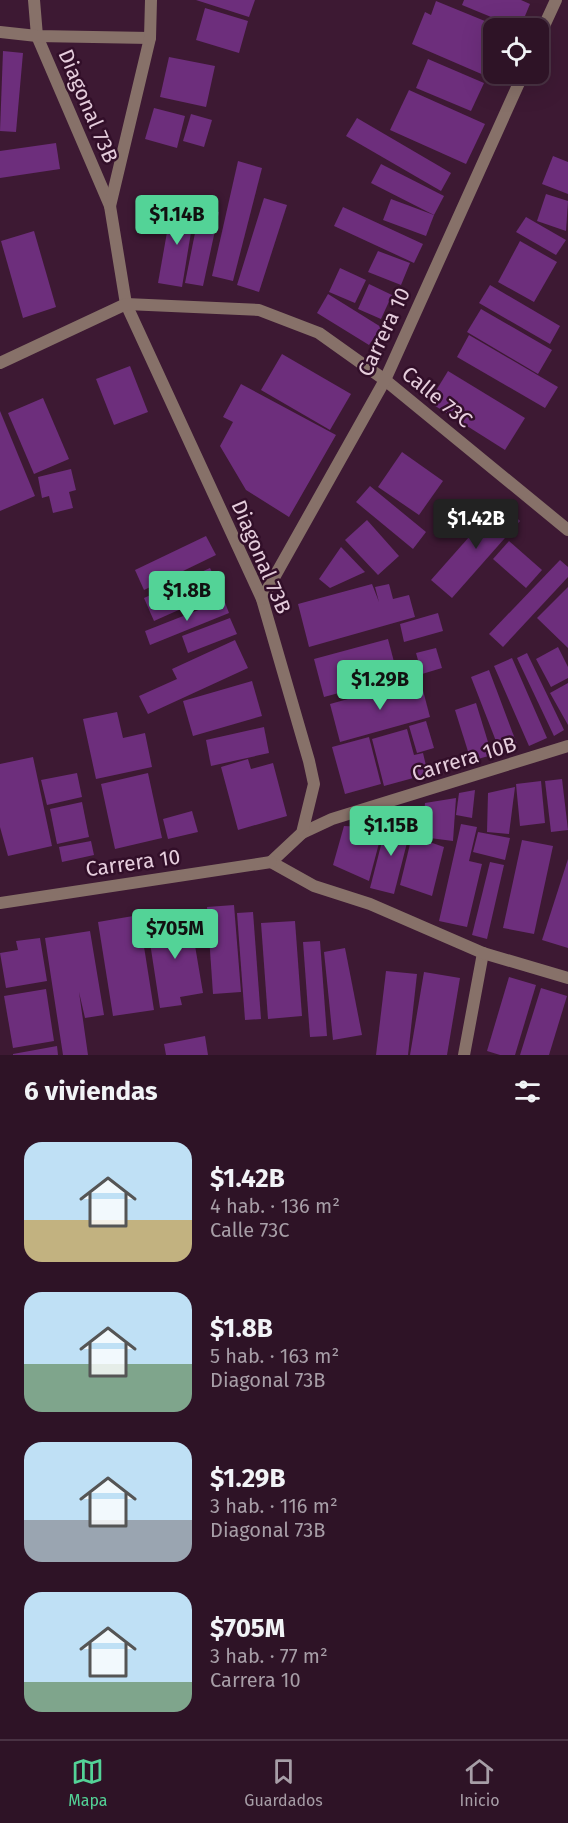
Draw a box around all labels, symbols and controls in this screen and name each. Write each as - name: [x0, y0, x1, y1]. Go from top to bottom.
- map controls: [483, 18, 549, 84]
- button: locate: [483, 18, 549, 84]
- street label: Diagonal 73B: [52, 45, 124, 167]
- pin: $1.14B: [128, 195, 226, 246]
- text: $1.14B: [149, 202, 205, 226]
- street label: Carrera 10: [352, 283, 416, 381]
- street label: Calle 73C: [396, 361, 478, 433]
- street label: Diagonal 73B: [225, 496, 297, 618]
- pin: $1.42B: [427, 499, 525, 550]
- text: $1.42B: [447, 506, 505, 530]
- pin: $1.8B: [145, 571, 229, 622]
- text: $1.8B: [163, 578, 211, 602]
- pin: $1.29B: [331, 660, 429, 711]
- text: $1.29B: [351, 667, 409, 691]
- street label: Carrera 10B: [409, 731, 519, 787]
- pin: $1.15B: [342, 806, 440, 857]
- text: $1.15B: [364, 813, 418, 837]
- street label: Carrera 10: [84, 844, 182, 882]
- pin: $705M: [133, 909, 217, 960]
- text: $705M: [146, 916, 204, 940]
- icon: filters: [511, 1075, 544, 1108]
- text: 6 viviendas: [24, 1076, 158, 1107]
- text: $1.42B: [210, 1163, 285, 1194]
- icon: home: [72, 1166, 144, 1238]
- text: 4 hab. · 136 m²: [210, 1194, 340, 1218]
- text: Calle 73C: [210, 1218, 289, 1242]
- text: $1.8B: [210, 1313, 273, 1344]
- icon: home: [72, 1316, 144, 1388]
- text: 5 hab. · 163 m²: [210, 1344, 339, 1368]
- text: Diagonal 73B: [210, 1368, 325, 1392]
- text: $1.29B: [210, 1463, 285, 1494]
- icon: home: [72, 1466, 144, 1538]
- text: 3 hab. · 116 m²: [210, 1494, 338, 1518]
- text: Diagonal 73B: [210, 1518, 325, 1542]
- text: $705M: [210, 1613, 285, 1644]
- icon: home: [72, 1616, 144, 1688]
- text: 3 hab. · 77 m²: [210, 1644, 328, 1668]
- text: Carrera 10: [210, 1668, 301, 1692]
- tab: Mapa: [68, 1755, 108, 1810]
- tab: Guardados: [244, 1755, 323, 1810]
- tab: Inicio: [460, 1755, 500, 1810]

